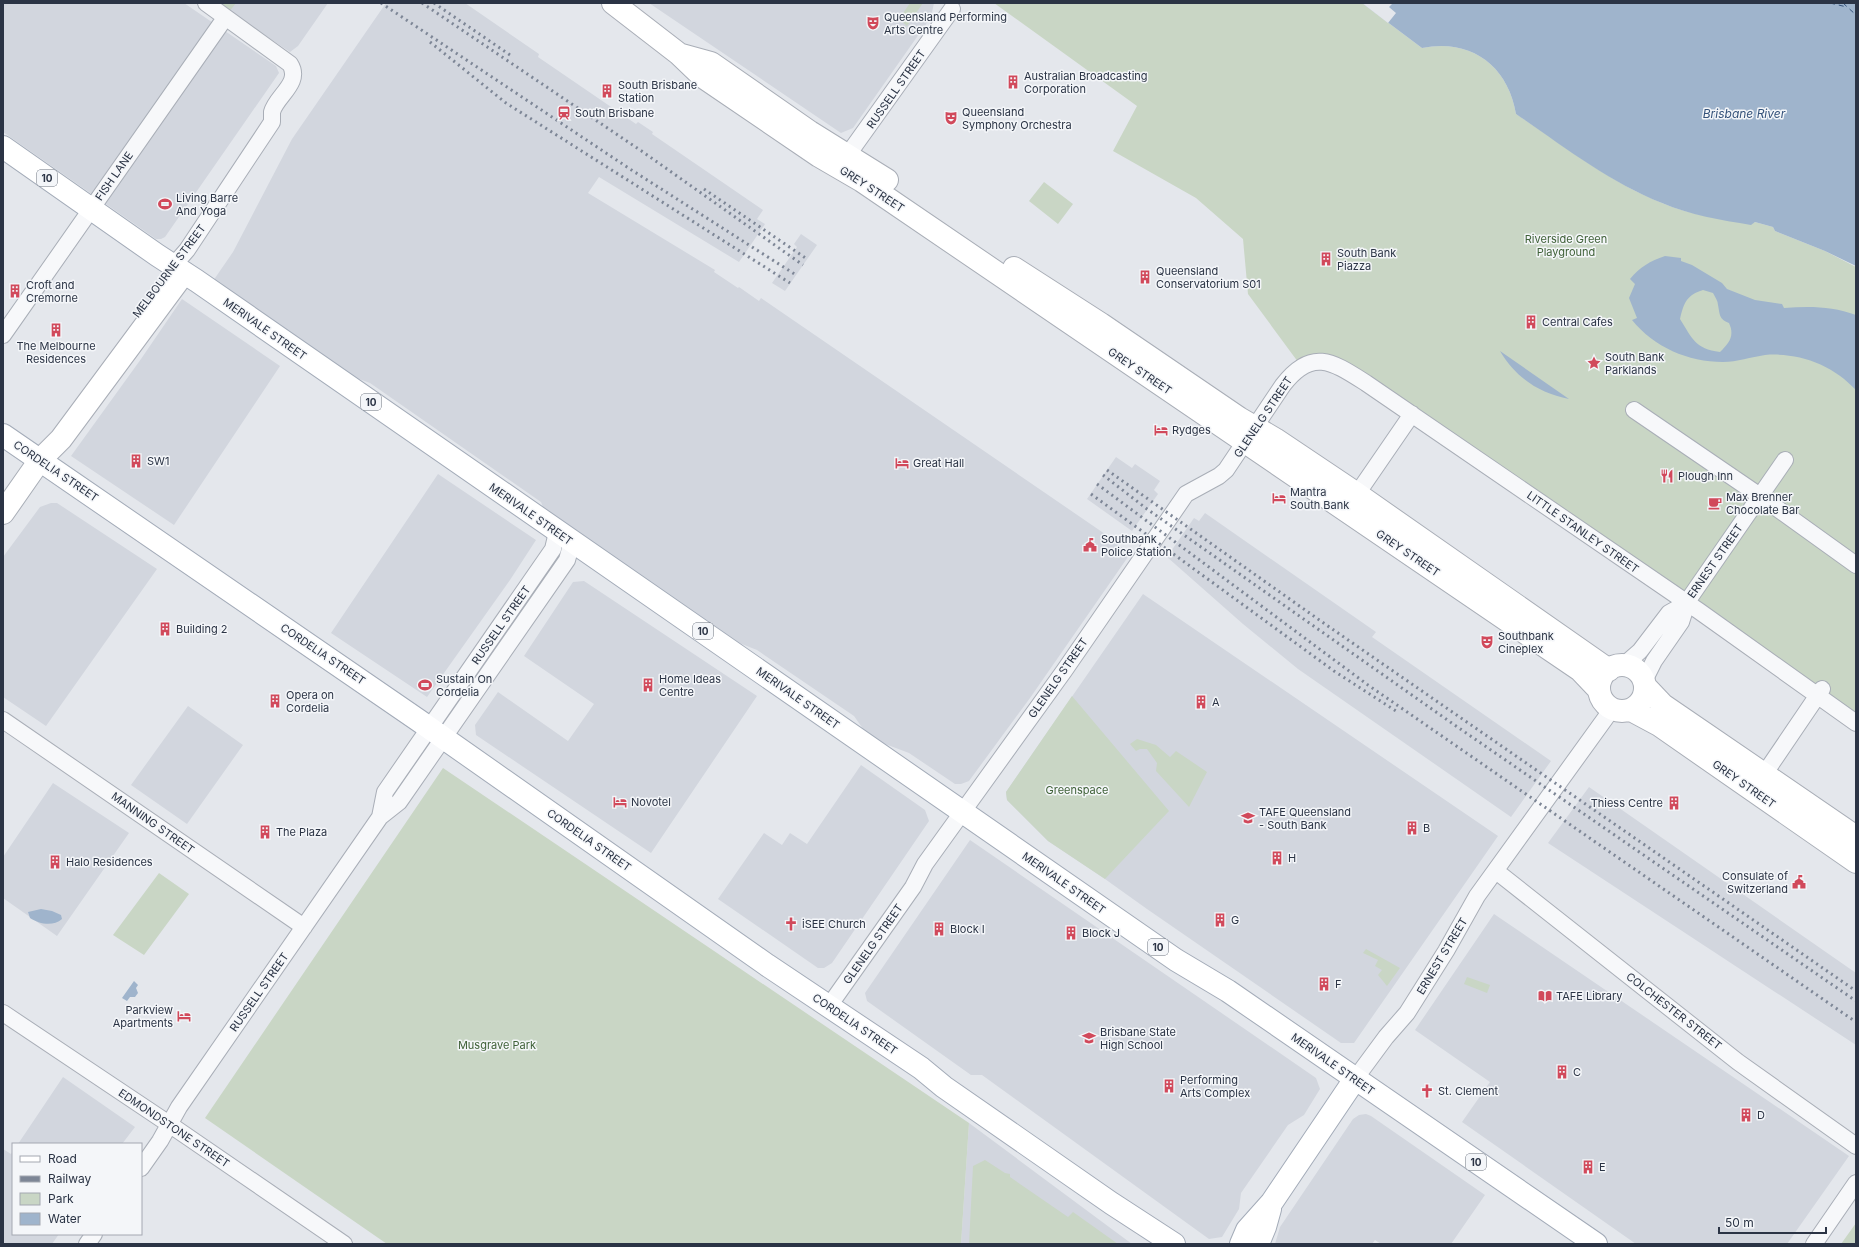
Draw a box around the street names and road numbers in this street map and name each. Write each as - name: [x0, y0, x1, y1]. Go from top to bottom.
- street label: RUSSELL STREET: [864, 47, 928, 131]
- street label: FISH LANE: [92, 149, 136, 203]
- street label: GREY STREET: [837, 163, 907, 215]
- road number: 10: [37, 170, 57, 186]
- street label: MELBOURNE STREET: [129, 222, 209, 320]
- street label: MERIVALE STREET: [221, 295, 309, 363]
- street label: GREY STREET: [1105, 344, 1175, 398]
- street label: GLENELG STREET: [1231, 374, 1295, 460]
- road number: 10: [361, 394, 381, 410]
- street label: CORDELIA STREET: [11, 437, 101, 505]
- street label: MERIVALE STREET: [487, 480, 575, 548]
- street label: LITTLE STANLEY STREET: [1524, 488, 1642, 576]
- street label: ERNEST STREET: [1684, 521, 1746, 601]
- street label: GREY STREET: [1373, 526, 1443, 580]
- street label: RUSSELL STREET: [469, 583, 533, 667]
- street label: CORDELIA STREET: [278, 620, 368, 688]
- road number: 10: [693, 623, 713, 639]
- street label: GLENELG STREET: [1025, 635, 1091, 721]
- street label: MERIVALE STREET: [754, 664, 842, 732]
- street label: GREY STREET: [1710, 757, 1778, 811]
- street label: MANNING STREET: [109, 789, 197, 857]
- street label: CORDELIA STREET: [544, 806, 634, 874]
- street label: MERIVALE STREET: [1020, 849, 1108, 917]
- street label: GLENELG STREET: [840, 901, 906, 987]
- street label: ERNEST STREET: [1413, 915, 1471, 997]
- road number: 10: [1148, 939, 1168, 955]
- street label: RUSSELL STREET: [227, 950, 291, 1034]
- street label: COLCHESTER STREET: [1623, 969, 1725, 1053]
- street label: CORDELIA STREET: [810, 990, 900, 1058]
- street label: MERIVALE STREET: [1289, 1030, 1377, 1098]
- street label: EDMONDSTONE STREET: [116, 1086, 232, 1170]
- road number: 10: [1466, 1154, 1486, 1170]

